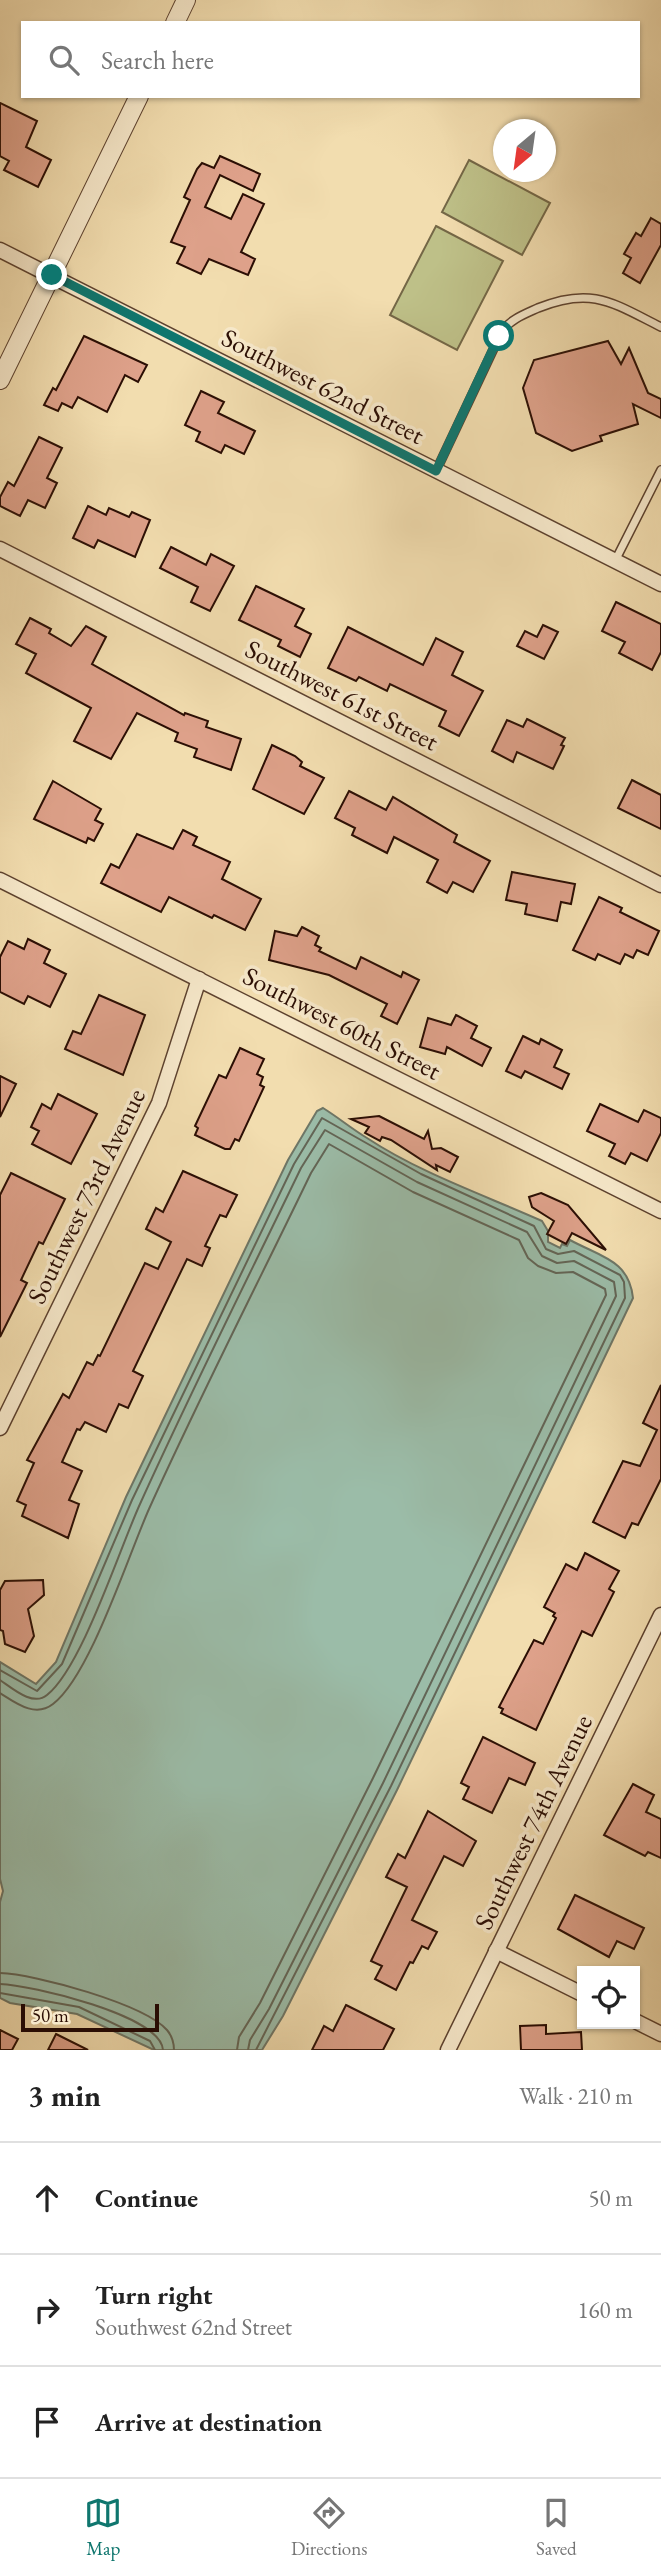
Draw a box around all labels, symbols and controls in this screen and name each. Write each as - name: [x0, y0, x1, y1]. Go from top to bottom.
- search box: [21, 21, 640, 98]
- icon: search: [45, 41, 83, 79]
- text: Search here: [101, 43, 214, 77]
- north arrow: [493, 119, 556, 182]
- route end: [36, 259, 67, 290]
- street label: Southwest 62nd Street: [216, 320, 430, 452]
- route start: [483, 320, 514, 351]
- street label: Southwest 61st Street: [240, 632, 444, 758]
- street label: Southwest 60th Street: [237, 958, 447, 1088]
- street label: Southwest 73rd Avenue: [19, 1083, 153, 1309]
- street label: Southwest 74th Avenue: [466, 1709, 600, 1935]
- map controls: [577, 1966, 640, 2029]
- button: locate: [577, 1966, 640, 2029]
- scale bar: [21, 2001, 159, 2033]
- text: 50 m: [32, 2003, 69, 2028]
- text: 3 min: [28, 2076, 101, 2115]
- text: Walk · 210 m: [519, 2081, 633, 2111]
- icon: ahead: [28, 2179, 66, 2217]
- text: Continue: [95, 2181, 198, 2215]
- text: 50 m: [588, 2183, 633, 2213]
- text: Turn right: [95, 2278, 213, 2312]
- icon: right: [28, 2291, 66, 2329]
- text: 160 m: [577, 2295, 633, 2325]
- text: Southwest 62nd Street: [95, 2312, 292, 2342]
- icon: arrive: [28, 2403, 66, 2441]
- text: Arrive at destination: [95, 2405, 322, 2439]
- tab: Map: [84, 2494, 122, 2561]
- tab: Directions: [291, 2494, 367, 2561]
- tab: Saved: [536, 2494, 577, 2561]

